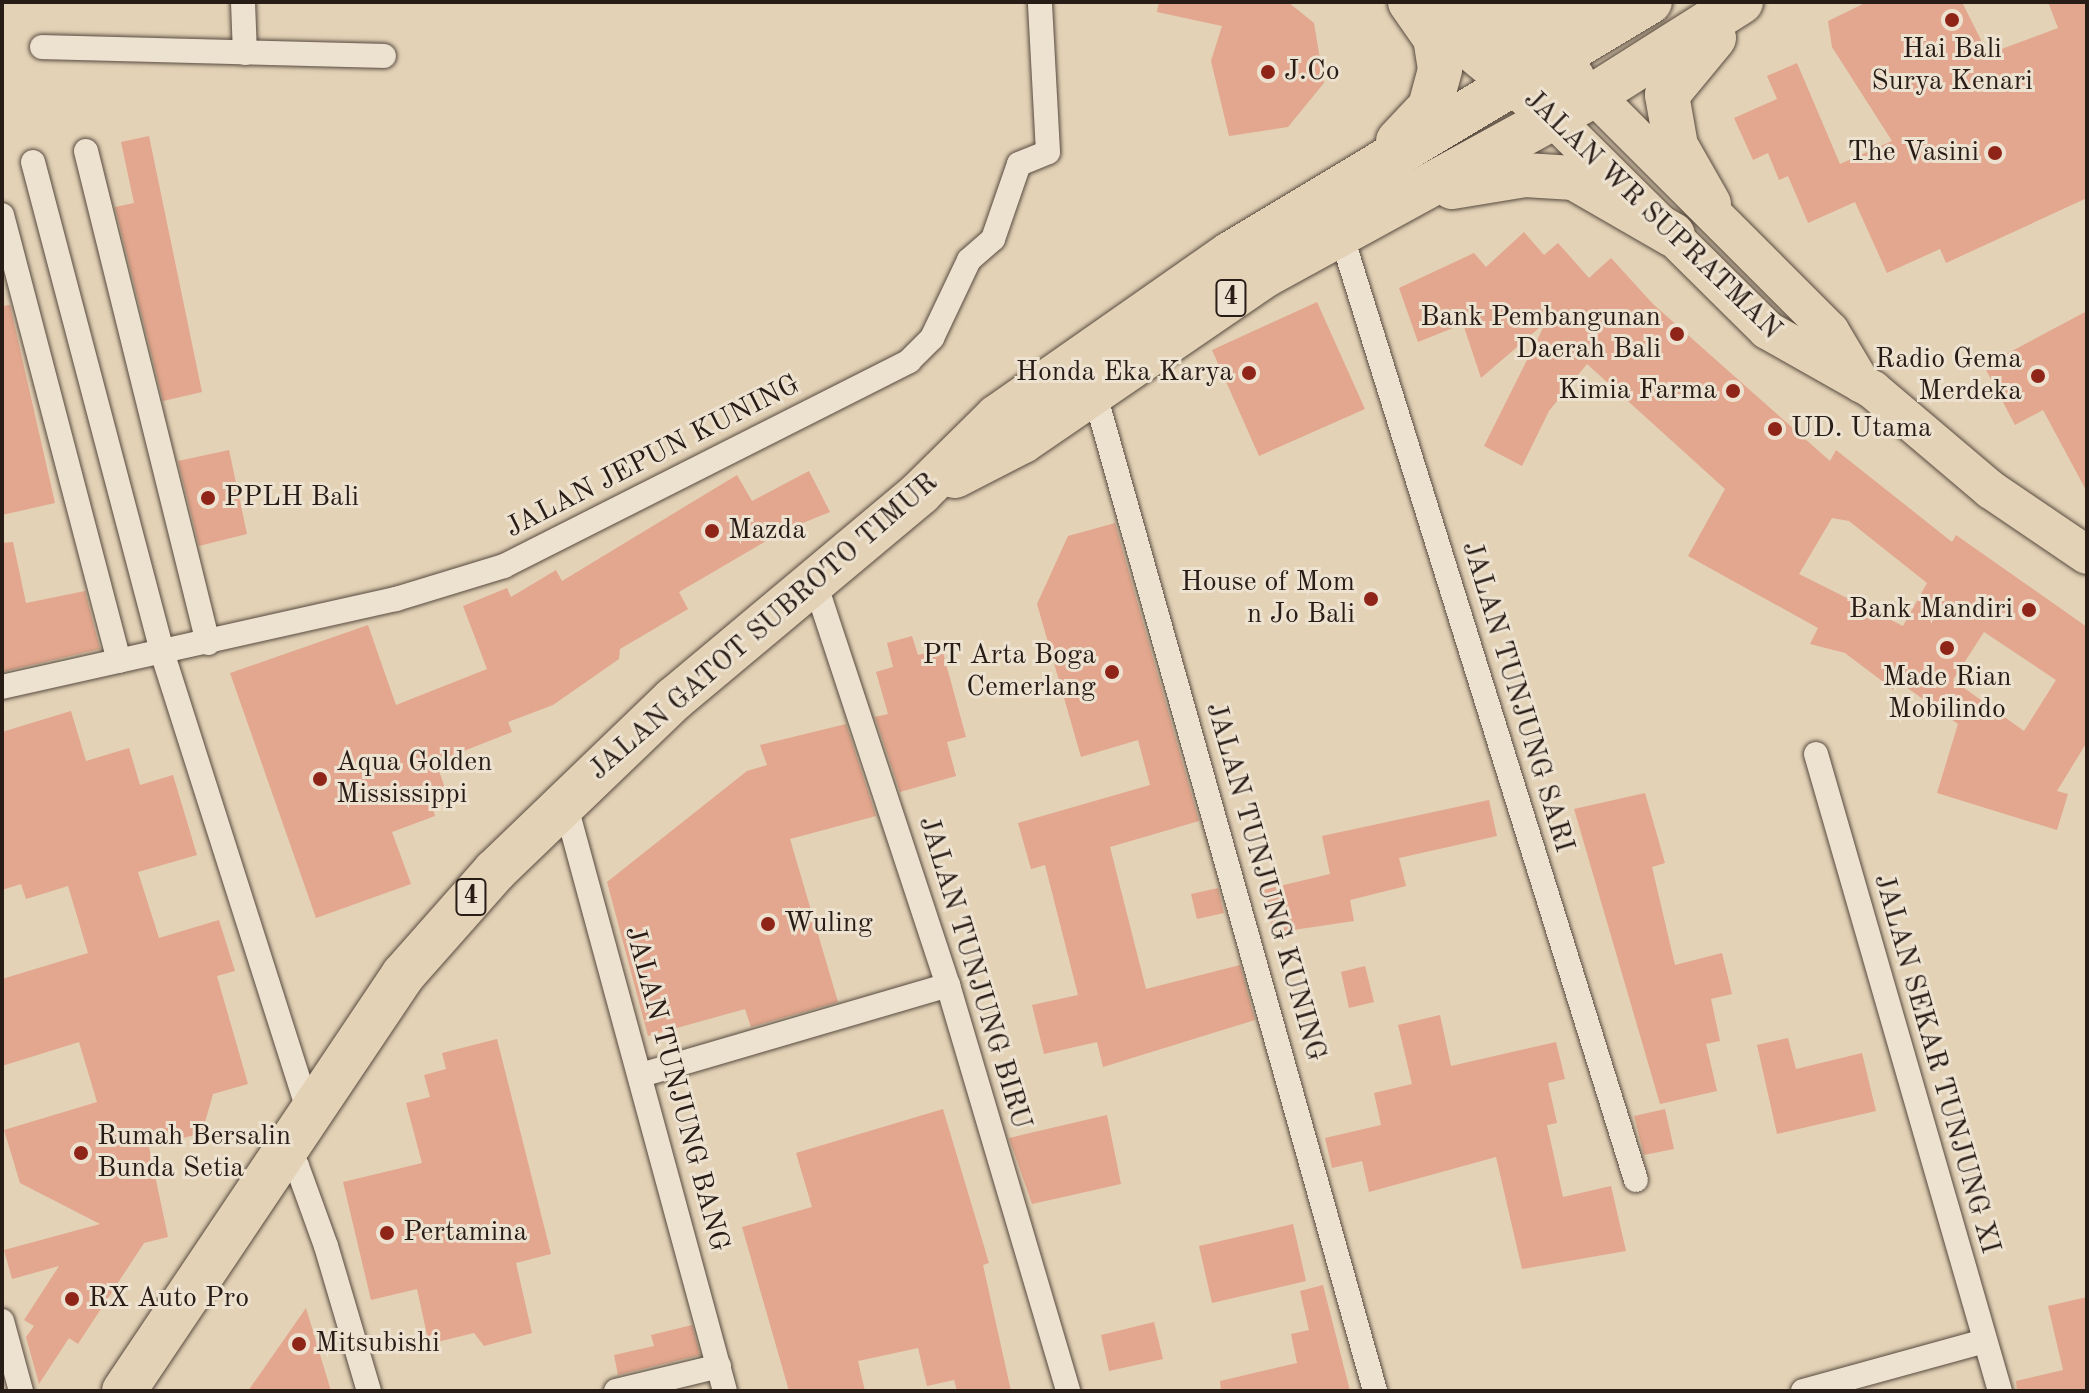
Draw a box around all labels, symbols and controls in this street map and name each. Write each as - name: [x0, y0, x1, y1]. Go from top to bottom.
- marker: Hai Bali Surya Kenari: [1943, 11, 1961, 29]
- place label: Hai Bali Surya Kenari: [1871, 33, 2033, 99]
- place label: J.Co: [1284, 55, 1340, 89]
- marker: J.Co: [1259, 63, 1277, 81]
- street label: JALAN WR SUPRATMAN: [1516, 83, 1788, 347]
- place label: The Vasini: [1847, 136, 1979, 170]
- marker: The Vasini: [1986, 144, 2004, 162]
- road number: 4: [1215, 276, 1247, 320]
- place label: Bank Pembangunan Daerah Bali: [1420, 301, 1661, 367]
- marker: Bank Pembangunan Daerah Bali: [1668, 325, 1686, 343]
- place label: Radio Gema Merdeka: [1875, 343, 2022, 409]
- place label: Honda Eka Karya: [1016, 356, 1233, 390]
- marker: Honda Eka Karya: [1240, 364, 1258, 382]
- marker: Radio Gema Merdeka: [2029, 367, 2047, 385]
- street label: JALAN JEPUN KUNING: [500, 368, 806, 546]
- place label: Kimia Farma: [1558, 374, 1717, 408]
- marker: Kimia Farma: [1724, 382, 1742, 400]
- place label: UD. Utama: [1791, 412, 1932, 446]
- marker: UD. Utama: [1766, 420, 1784, 438]
- street label: JALAN GATOT SUBROTO TIMUR: [583, 466, 945, 788]
- place label: PPLH Bali: [224, 481, 359, 515]
- marker: PPLH Bali: [199, 489, 217, 507]
- place label: Mazda: [728, 514, 806, 548]
- marker: Mazda: [703, 522, 721, 540]
- street label: JALAN TUNJUNG SARI: [1454, 537, 1580, 857]
- place label: House of Mom n Jo Bali: [1181, 566, 1355, 632]
- marker: House of Mom n Jo Bali: [1362, 590, 1380, 608]
- place label: Bank Mandiri: [1849, 593, 2013, 627]
- marker: Bank Mandiri: [2020, 601, 2038, 619]
- place label: PT Arta Boga Cemerlang: [923, 639, 1096, 705]
- marker: Made Rian Mobilindo: [1938, 639, 1956, 657]
- place label: Made Rian Mobilindo: [1882, 661, 2012, 727]
- marker: PT Arta Boga Cemerlang: [1103, 663, 1121, 681]
- street label: JALAN TUNJUNG KUNING: [1198, 699, 1332, 1065]
- place label: Aqua Golden Mississippi: [336, 746, 492, 812]
- marker: Aqua Golden Mississippi: [311, 770, 329, 788]
- street label: JALAN TUNJUNG BIRU: [910, 812, 1038, 1134]
- street label: JALAN SEKAR TUNJUNG XI: [1866, 870, 2006, 1258]
- road number: 4: [455, 875, 487, 919]
- place label: Wuling: [784, 907, 873, 941]
- marker: Wuling: [759, 915, 777, 933]
- street label: JALAN TUNJUNG BANG: [616, 923, 736, 1255]
- place label: Rumah Bersalin Bunda Setia: [97, 1120, 291, 1186]
- marker: Rumah Bersalin Bunda Setia: [72, 1144, 90, 1162]
- place label: Pertamina: [403, 1216, 527, 1250]
- marker: Pertamina: [378, 1224, 396, 1242]
- place label: RX Auto Pro: [88, 1282, 249, 1316]
- marker: RX Auto Pro: [63, 1290, 81, 1308]
- place label: Mitsubishi: [315, 1327, 440, 1361]
- marker: Mitsubishi: [290, 1335, 308, 1353]

